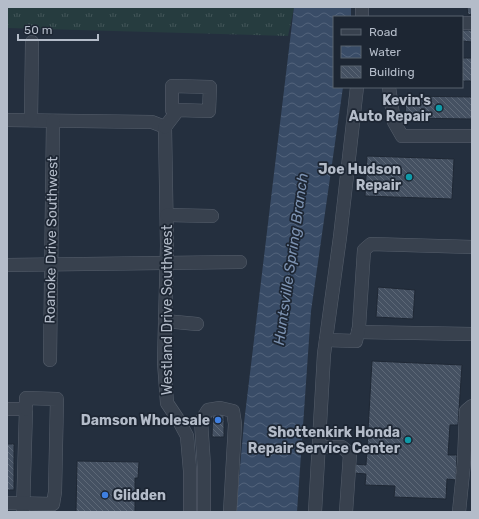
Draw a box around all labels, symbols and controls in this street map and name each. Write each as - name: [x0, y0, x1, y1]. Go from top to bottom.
- scale bar: [18, 16, 98, 42]
- legend: [333, 16, 463, 88]
- text: 50 m: [24, 23, 52, 37]
- text: Road: [369, 25, 397, 39]
- text: Water: [369, 45, 401, 59]
- text: Building: [369, 65, 415, 79]
- place label: Kevin's Auto Repair: [349, 92, 432, 125]
- marker: Kevin's Auto Repair: [434, 103, 444, 113]
- street label: Roanoke Drive Southwest: [42, 156, 61, 324]
- place label: Joe Hudson Repair: [318, 161, 402, 194]
- water label: Huntsville Spring Branch: [270, 172, 312, 346]
- marker: Joe Hudson Repair: [404, 172, 414, 182]
- street label: Westland Drive Southwest: [159, 224, 176, 395]
- place label: Damson Wholesale: [81, 412, 210, 429]
- marker: Damson Wholesale: [213, 415, 223, 425]
- place label: Shottenkirk Honda Repair Service Center: [248, 424, 401, 457]
- marker: Shottenkirk Honda Repair Service Center: [403, 435, 413, 445]
- place label: Glidden: [113, 487, 166, 504]
- marker: Glidden: [100, 490, 110, 500]

